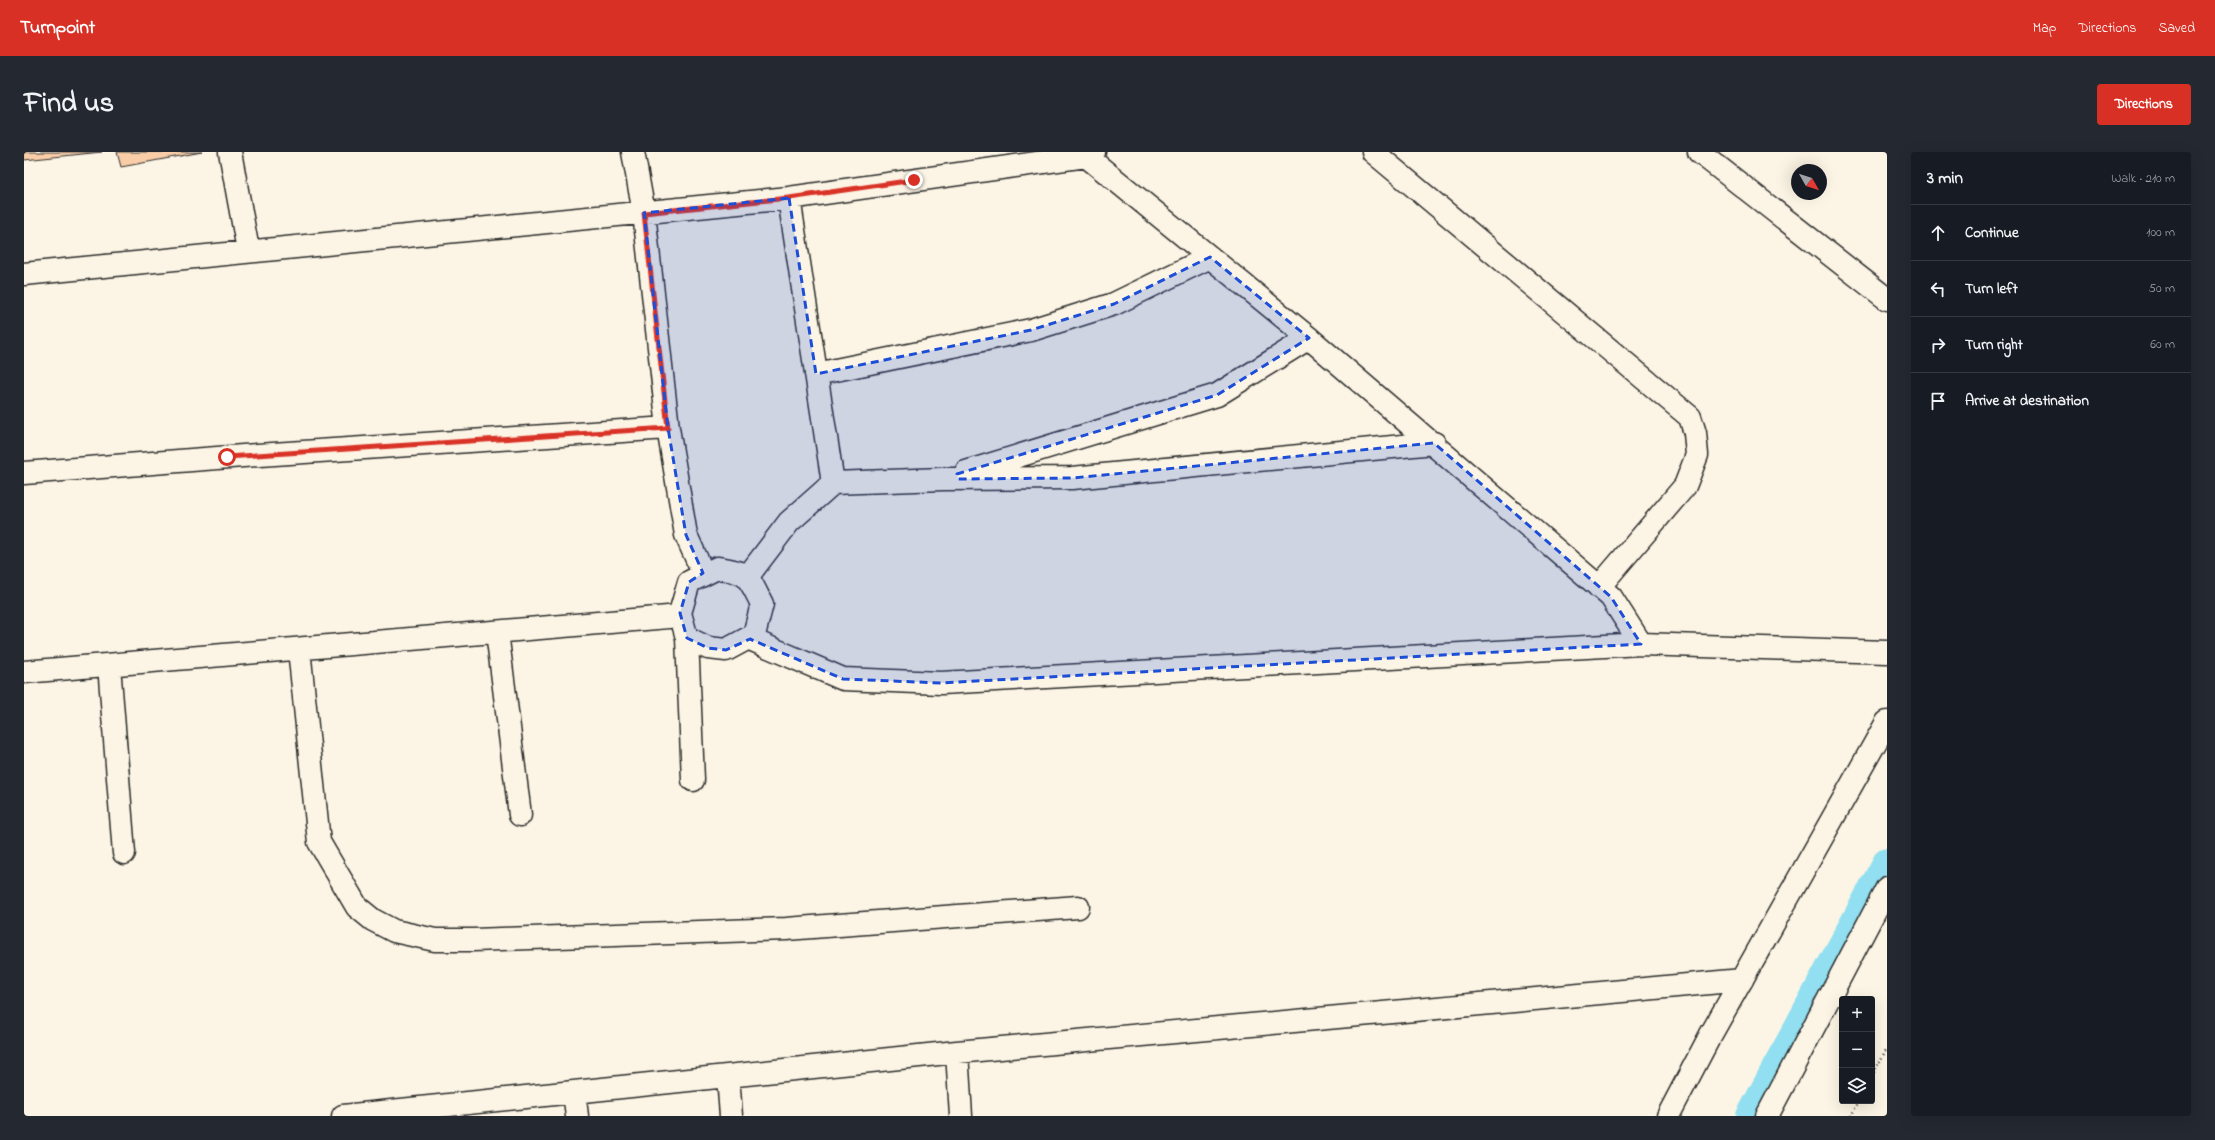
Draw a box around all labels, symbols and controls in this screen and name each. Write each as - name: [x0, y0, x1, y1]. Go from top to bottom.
- text: Turnpoint: [20, 15, 95, 42]
- text: Map: [2033, 18, 2056, 39]
- text: Directions: [2078, 18, 2136, 39]
- text: Saved: [2158, 18, 2195, 39]
- text: Find us: [24, 84, 114, 125]
- button: Directions: [2097, 84, 2191, 125]
- north arrow: [1791, 164, 1827, 200]
- text: 3 min: [1927, 166, 1963, 191]
- text: Walk · 210 m: [2111, 169, 2175, 188]
- route end: [905, 171, 923, 189]
- icon: ahead: [1927, 222, 1949, 244]
- text: Continue: [1965, 222, 2019, 244]
- text: 100 m: [2146, 223, 2175, 242]
- icon: left: [1927, 278, 1949, 300]
- text: Turn left: [1965, 278, 2018, 300]
- text: 50 m: [2149, 279, 2175, 298]
- icon: right: [1927, 334, 1949, 356]
- text: Turn right: [1965, 334, 2023, 356]
- text: 60 m: [2150, 335, 2175, 354]
- icon: arrive: [1927, 390, 1949, 412]
- text: Arrive at destination: [1965, 390, 2089, 412]
- route start: [218, 448, 236, 466]
- map controls: [1839, 996, 1875, 1104]
- button: +: [1839, 996, 1875, 1032]
- button: −: [1839, 1032, 1875, 1068]
- button: layers: [1839, 1068, 1875, 1104]

